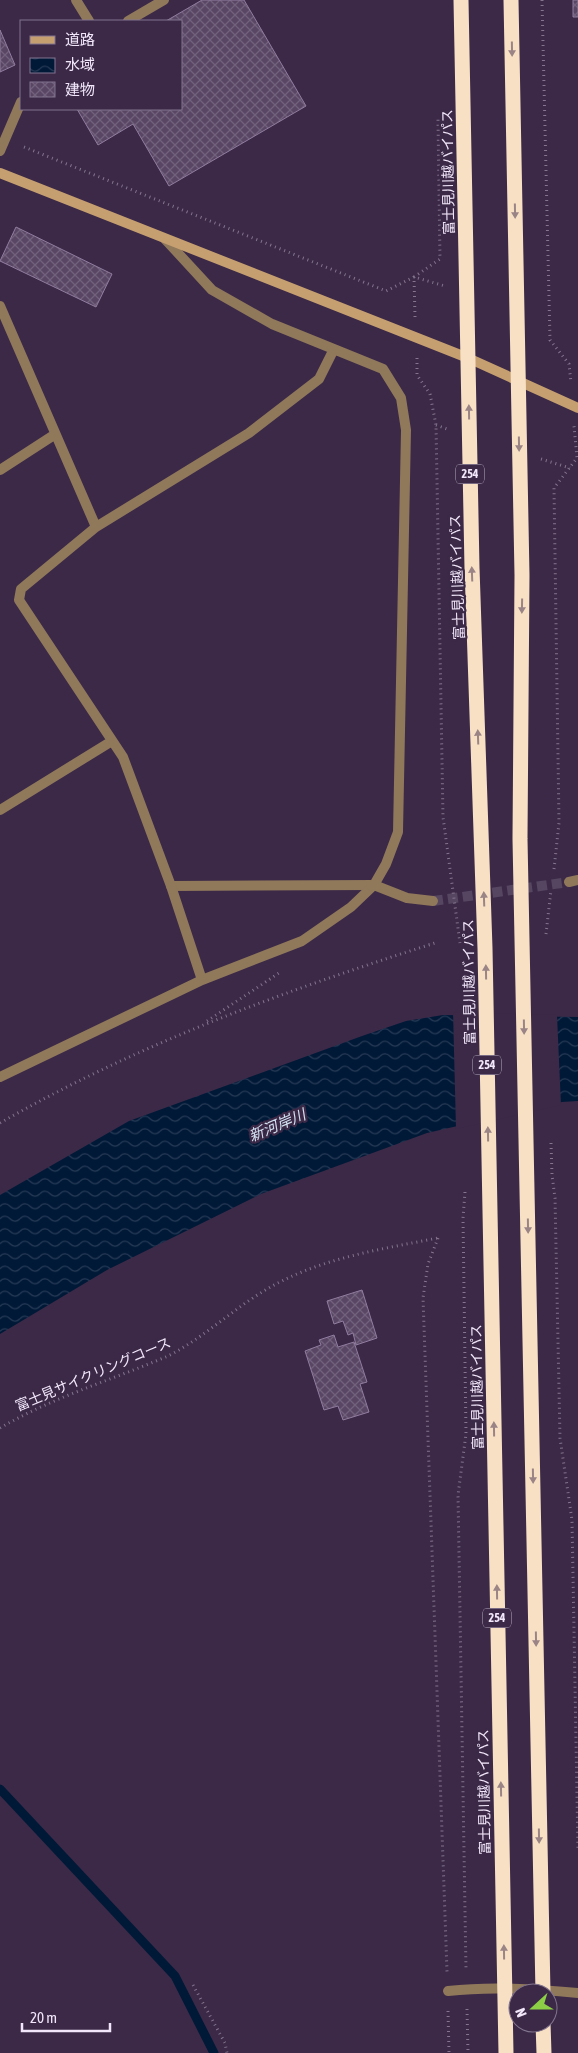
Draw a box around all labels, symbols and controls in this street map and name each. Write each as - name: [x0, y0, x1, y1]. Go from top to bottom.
- legend: [20, 20, 182, 110]
- text: 道路: [65, 31, 95, 48]
- one-way arrow: [508, 41, 516, 57]
- text: 水域: [65, 56, 95, 73]
- text: 建物: [65, 81, 95, 98]
- street label: 富士見川越バイパス: [439, 109, 457, 235]
- one-way arrow: [511, 203, 519, 219]
- one-way arrow: [465, 404, 473, 420]
- one-way arrow: [515, 436, 523, 452]
- road number: 254: [456, 464, 484, 484]
- street label: 富士見川越バイパス: [447, 514, 467, 640]
- one-way arrow: [468, 566, 476, 582]
- one-way arrow: [518, 598, 526, 614]
- one-way arrow: [474, 728, 482, 744]
- one-way arrow: [479, 891, 487, 907]
- street label: 富士見川越バイパス: [460, 919, 478, 1045]
- one-way arrow: [482, 964, 490, 980]
- one-way arrow: [520, 1019, 528, 1035]
- road number: 254: [473, 1056, 501, 1074]
- water label: 新河岸川: [246, 1105, 310, 1145]
- one-way arrow: [484, 1126, 492, 1142]
- one-way arrow: [524, 1219, 532, 1235]
- street label: 富士見川越バイパス: [468, 1324, 486, 1450]
- street label: 富士見サイクリングコース: [13, 1334, 173, 1414]
- one-way arrow: [490, 1421, 498, 1437]
- one-way arrow: [529, 1469, 537, 1485]
- one-way arrow: [493, 1584, 501, 1600]
- road number: 254: [483, 1609, 511, 1628]
- one-way arrow: [532, 1631, 540, 1647]
- street label: 富士見川越バイパス: [475, 1729, 493, 1855]
- one-way arrow: [496, 1781, 504, 1797]
- one-way arrow: [536, 1828, 544, 1844]
- one-way arrow: [500, 1944, 508, 1960]
- north arrow: [508, 1983, 558, 2033]
- scale bar: [22, 2000, 110, 2032]
- text: N: [512, 2006, 530, 2019]
- text: 20 m: [30, 2009, 57, 2026]

